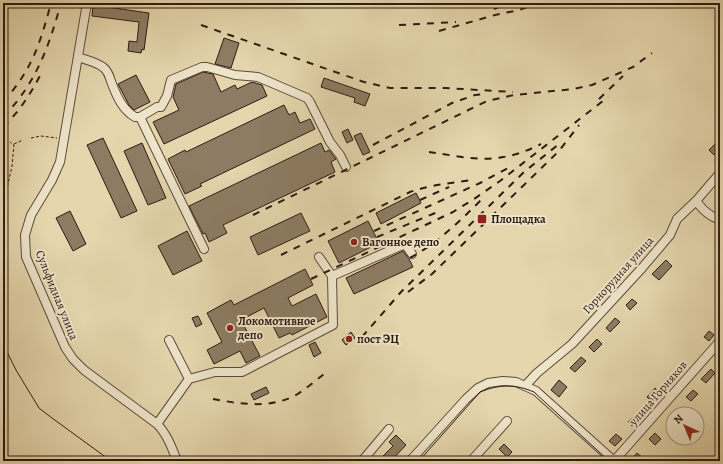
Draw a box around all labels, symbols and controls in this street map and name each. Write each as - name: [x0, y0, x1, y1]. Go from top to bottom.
- place label: Площадка: [491, 211, 546, 227]
- marker: Площадка: [476, 213, 488, 225]
- street label: Горнорудная улица: [579, 232, 657, 317]
- place label: Вагонное депо: [362, 234, 439, 250]
- marker: Вагонное депо: [349, 237, 359, 247]
- street label: Сульфидная улица: [32, 248, 82, 343]
- place label: Локомотивное депо: [237, 313, 316, 343]
- marker: Локомотивное депо: [225, 323, 235, 333]
- place label: пост ЭЦ: [357, 331, 399, 347]
- marker: пост ЭЦ: [344, 334, 354, 344]
- street label: улица Горняков: [625, 357, 691, 430]
- north arrow: [665, 406, 705, 446]
- text: N: [670, 411, 686, 427]

